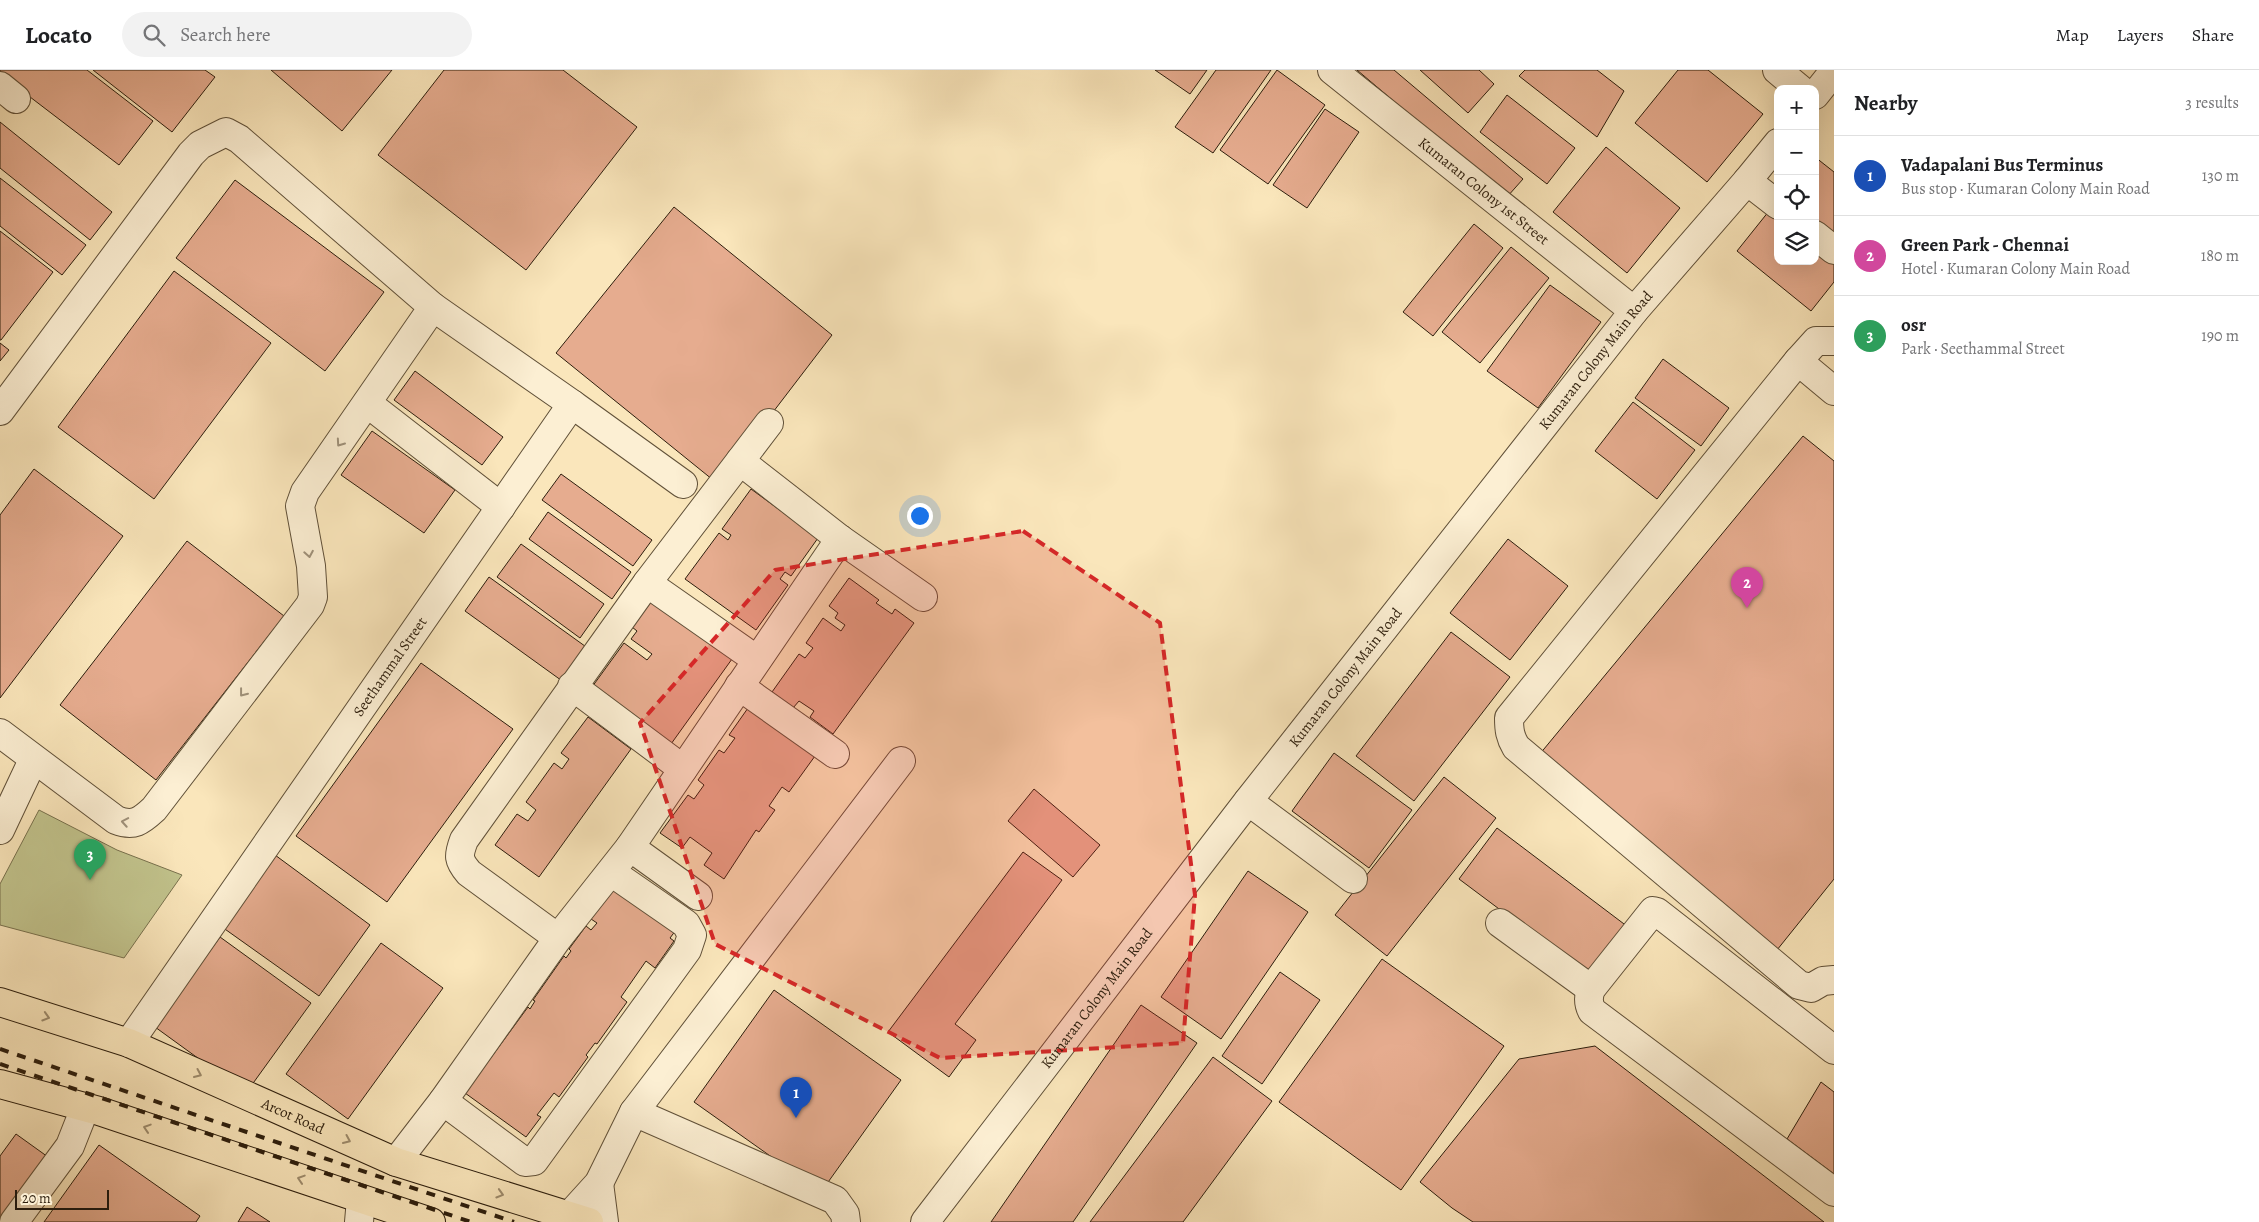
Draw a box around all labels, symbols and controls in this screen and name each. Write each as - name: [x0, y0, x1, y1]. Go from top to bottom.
- search box: [122, 12, 472, 57]
- text: Locato: [25, 19, 92, 51]
- icon: search: [140, 21, 168, 49]
- text: Search here: [180, 22, 271, 48]
- text: Map: [2056, 23, 2089, 47]
- text: Layers: [2117, 23, 2164, 47]
- text: Share: [2192, 23, 2234, 47]
- map controls: [1774, 85, 1819, 265]
- button: +: [1774, 85, 1819, 130]
- text: Nearby: [1854, 89, 1917, 117]
- text: 3 results: [2185, 92, 2239, 114]
- button: −: [1774, 130, 1819, 175]
- street label: Kumaran Colony 1st Street: [1414, 133, 1553, 249]
- text: Vadapalani Bus Terminus: [1901, 152, 2103, 178]
- text: 1: [1867, 165, 1873, 187]
- text: 130 m: [2202, 165, 2239, 187]
- button: locate: [1774, 175, 1819, 220]
- text: Bus stop · Kumaran Colony Main Road: [1901, 178, 2150, 200]
- button: layers: [1774, 220, 1819, 265]
- text: Green Park - Chennai: [1901, 232, 2069, 258]
- text: 2: [1866, 245, 1874, 267]
- text: 180 m: [2201, 245, 2239, 267]
- text: Hotel · Kumaran Colony Main Road: [1901, 258, 2130, 280]
- street label: Kumaran Colony Main Road: [1534, 286, 1658, 434]
- text: osr: [1901, 312, 1926, 338]
- text: 3: [1867, 325, 1873, 347]
- text: 190 m: [2201, 325, 2239, 347]
- text: Park · Seethammal Street: [1901, 338, 2065, 360]
- one-way arrow: [337, 437, 345, 446]
- your location: [907, 503, 933, 529]
- one-way arrow: [303, 550, 313, 559]
- pin: 2: [1731, 567, 1763, 608]
- street label: Kumaran Colony Main Road: [1284, 603, 1407, 751]
- street label: Seethammal Street: [348, 613, 431, 720]
- one-way arrow: [240, 687, 248, 696]
- one-way arrow: [121, 817, 130, 827]
- pin: 3: [74, 839, 106, 880]
- street label: Kumaran Colony Main Road: [1036, 923, 1158, 1073]
- one-way arrow: [42, 1011, 50, 1021]
- one-way arrow: [193, 1068, 202, 1078]
- pin: 1: [780, 1077, 812, 1118]
- street label: Arcot Road: [258, 1093, 329, 1139]
- one-way arrow: [144, 1123, 152, 1133]
- one-way arrow: [342, 1134, 351, 1145]
- one-way arrow: [298, 1175, 306, 1185]
- scale bar: [15, 1187, 109, 1210]
- one-way arrow: [495, 1188, 504, 1198]
- text: 20 m: [22, 1189, 51, 1208]

